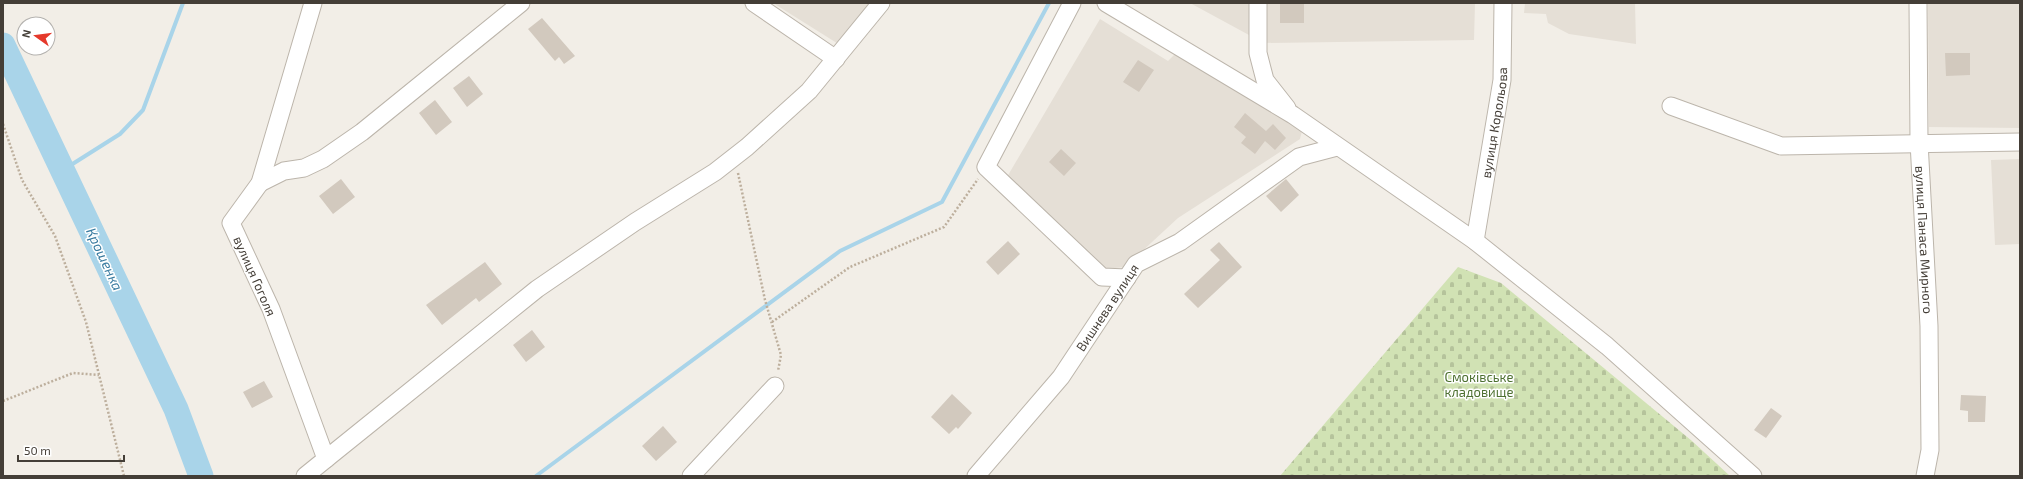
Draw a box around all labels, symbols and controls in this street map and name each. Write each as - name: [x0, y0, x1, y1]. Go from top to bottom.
- north arrow: [16, 16, 56, 56]
- text: N: [19, 28, 33, 39]
- street label: вулиця Корольова: [1478, 67, 1510, 179]
- street label: вулиця Панаса Мирного: [1912, 165, 1936, 314]
- water label: Крошенка: [83, 225, 127, 293]
- street label: вулиця Гоголя: [230, 234, 280, 318]
- street label: Вишнева вулиця: [1072, 261, 1142, 354]
- park label: Смоківське кладовище: [1444, 369, 1514, 400]
- scale bar: [18, 437, 124, 463]
- text: 50 m: [24, 443, 51, 457]

